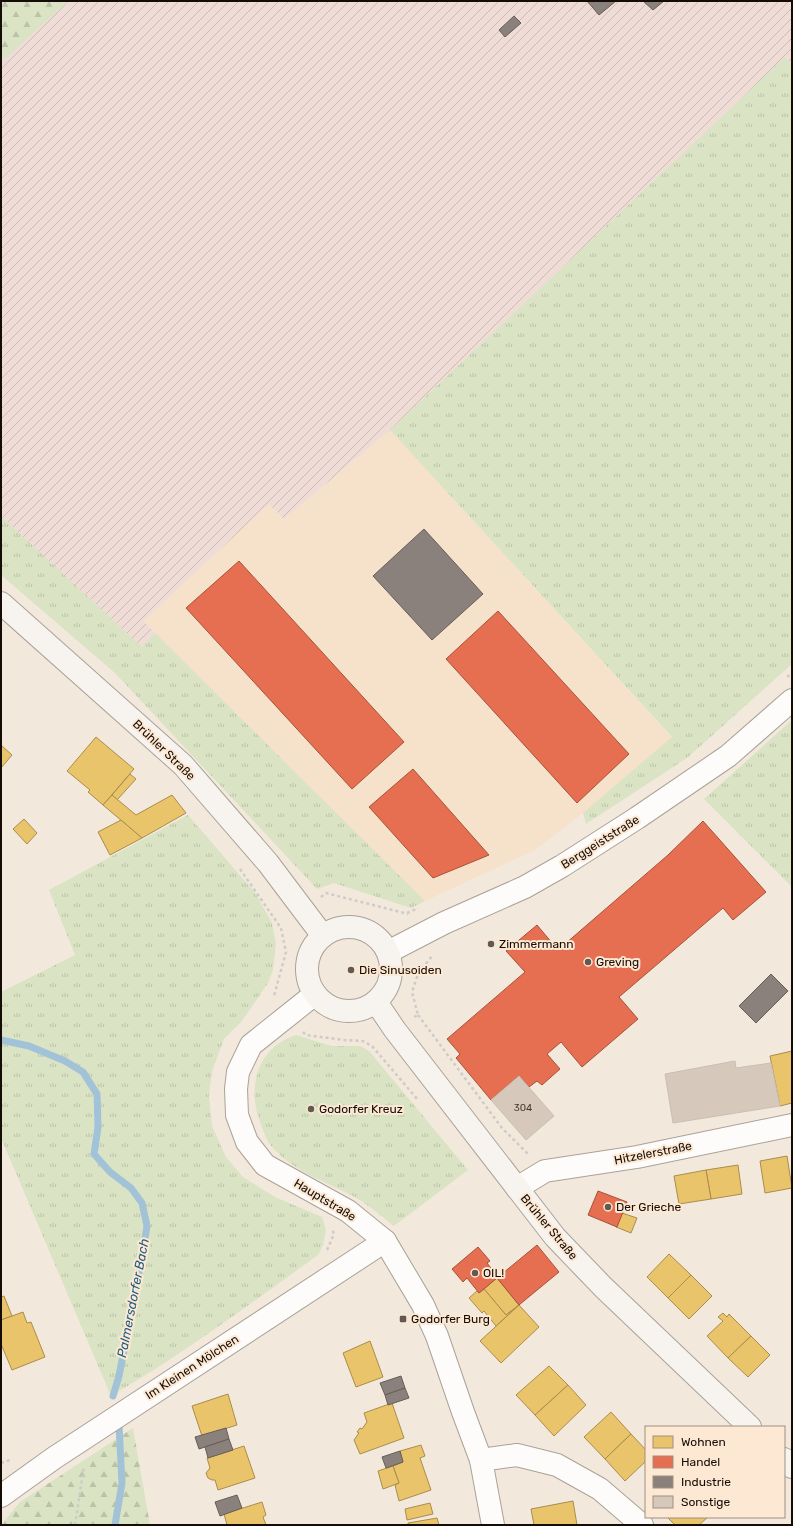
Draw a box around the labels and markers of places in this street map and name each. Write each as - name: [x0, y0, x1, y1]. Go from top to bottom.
- place label: Zimmermann: [499, 937, 574, 951]
- marker: Zimmermann: [486, 939, 496, 949]
- place label: Greving: [596, 955, 639, 969]
- marker: Greving: [583, 957, 593, 967]
- place label: Die Sinusoiden: [359, 963, 442, 977]
- marker: Die Sinusoiden: [346, 965, 356, 975]
- place label: Godorfer Kreuz: [319, 1102, 403, 1116]
- marker: Godorfer Kreuz: [306, 1104, 316, 1114]
- place label: Der Grieche: [616, 1200, 682, 1214]
- marker: Der Grieche: [603, 1202, 613, 1212]
- place label: OIL!: [483, 1266, 504, 1280]
- marker: OIL!: [470, 1268, 480, 1278]
- place label: Godorfer Burg: [411, 1312, 490, 1326]
- marker: Godorfer Burg: [398, 1314, 408, 1324]

